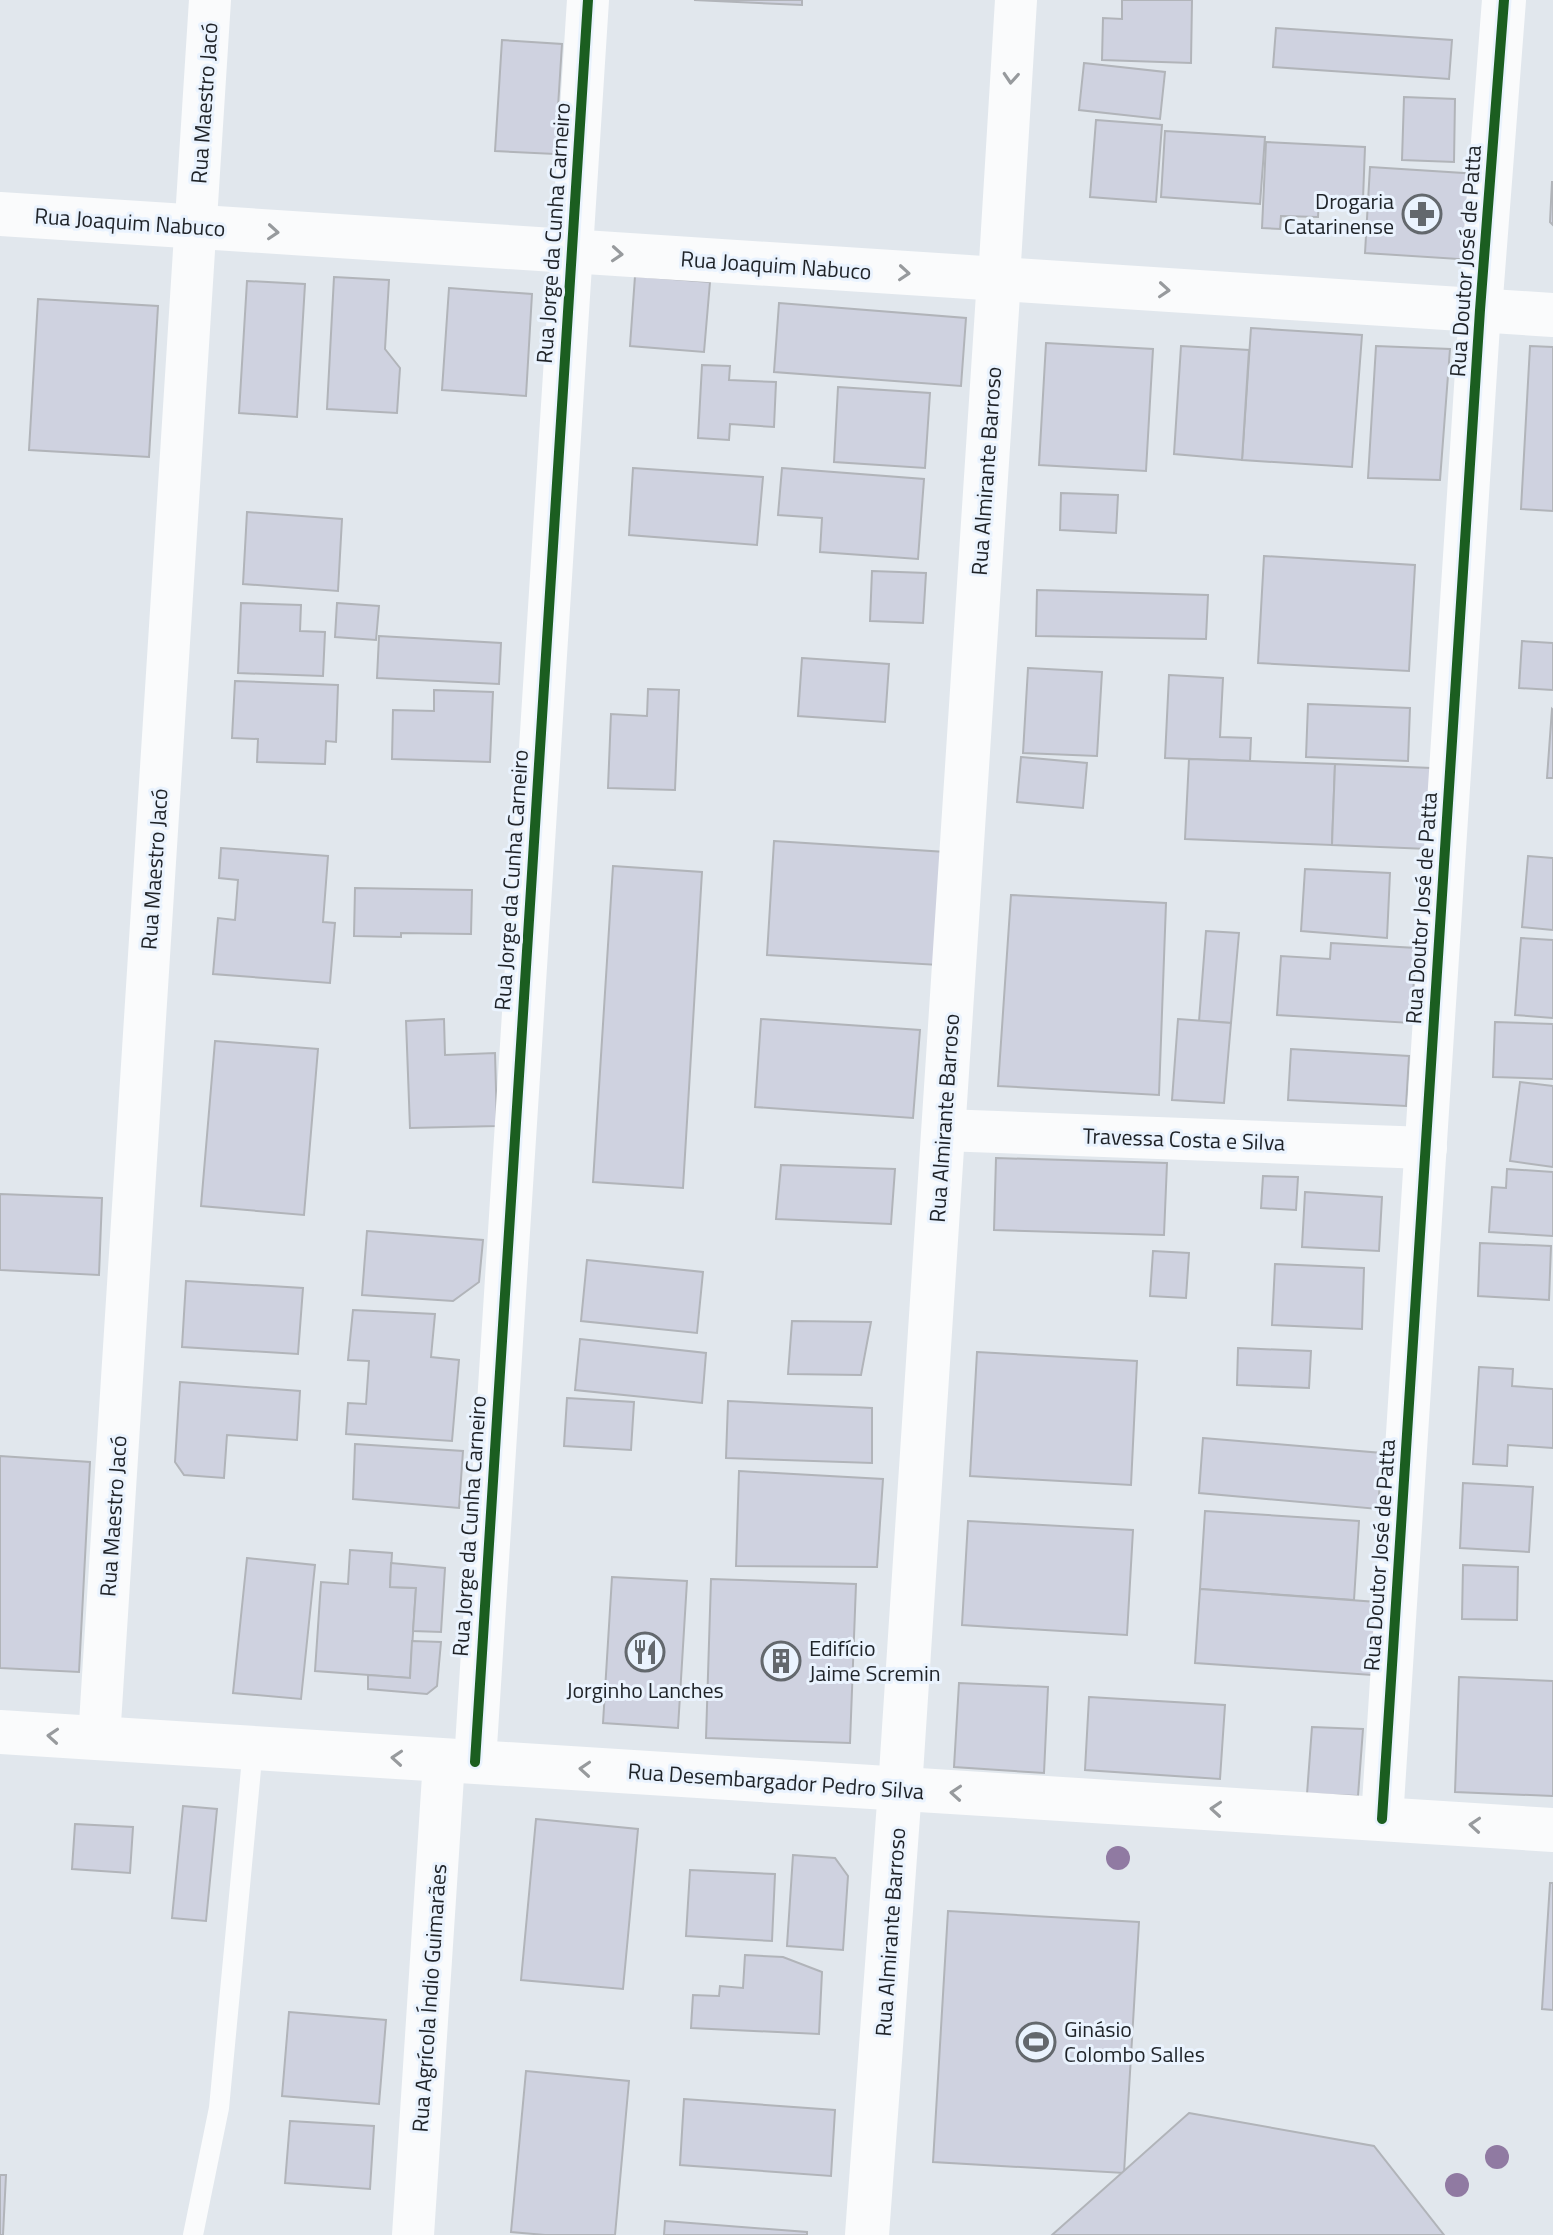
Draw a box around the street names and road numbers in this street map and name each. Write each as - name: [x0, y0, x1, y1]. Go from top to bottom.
- street label: Rua Maestro Jacó: [181, 21, 227, 185]
- street label: Rua Jorge da Cunha Carneiro: [527, 101, 579, 365]
- street label: Rua Doutor José de Patta: [1440, 144, 1490, 378]
- street label: Rua Joaquim Nabuco: [33, 198, 227, 246]
- street label: Rua Joaquim Nabuco: [679, 241, 873, 289]
- street label: Rua Almirante Barroso: [962, 365, 1010, 577]
- street label: Rua Jorge da Cunha Carneiro: [485, 748, 537, 1012]
- street label: Rua Maestro Jacó: [131, 787, 177, 951]
- street label: Rua Doutor José de Patta: [1396, 791, 1446, 1025]
- street label: Rua Almirante Barroso: [920, 1012, 968, 1224]
- street label: Travessa Costa e Silva: [1082, 1118, 1286, 1160]
- street label: Rua Jorge da Cunha Carneiro: [443, 1394, 495, 1658]
- street label: Rua Maestro Jacó: [90, 1434, 136, 1598]
- street label: Rua Doutor José de Patta: [1354, 1438, 1404, 1672]
- street label: Rua Desembargador Pedro Silva: [627, 1754, 925, 1808]
- street label: Rua Almirante Barroso: [866, 1826, 914, 2038]
- street label: Rua Agrícola Índio Guimarães: [403, 1863, 455, 2133]

